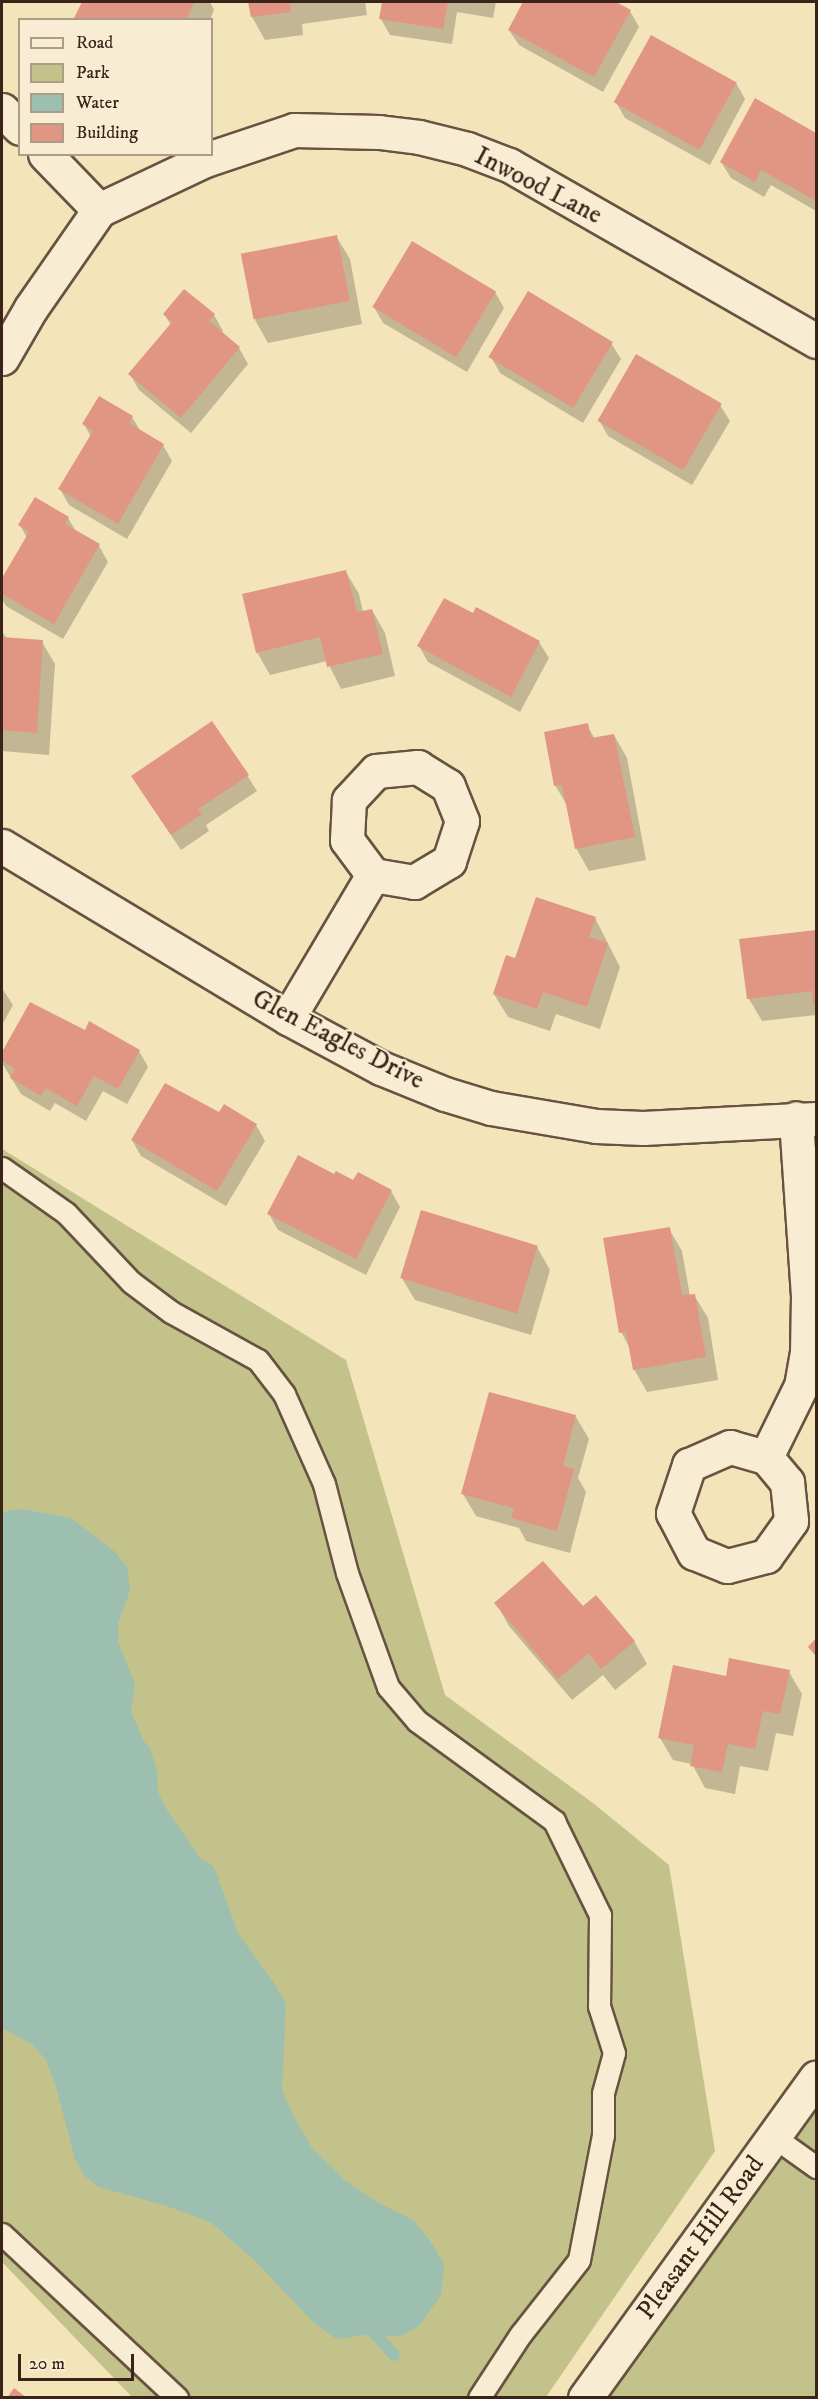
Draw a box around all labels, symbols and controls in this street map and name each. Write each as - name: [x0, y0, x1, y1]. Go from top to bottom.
- legend: [18, 18, 213, 156]
- text: Road: [76, 32, 113, 54]
- text: Park: [76, 62, 110, 84]
- text: Water: [76, 92, 119, 114]
- text: Building: [76, 122, 138, 144]
- street label: Inwood Lane: [469, 141, 607, 231]
- street label: Glen Eagles Drive: [247, 983, 429, 1097]
- street label: Pleasant Hill Road: [631, 2150, 771, 2326]
- scale bar: [21, 2342, 136, 2380]
- text: 20 m: [29, 2353, 65, 2375]

